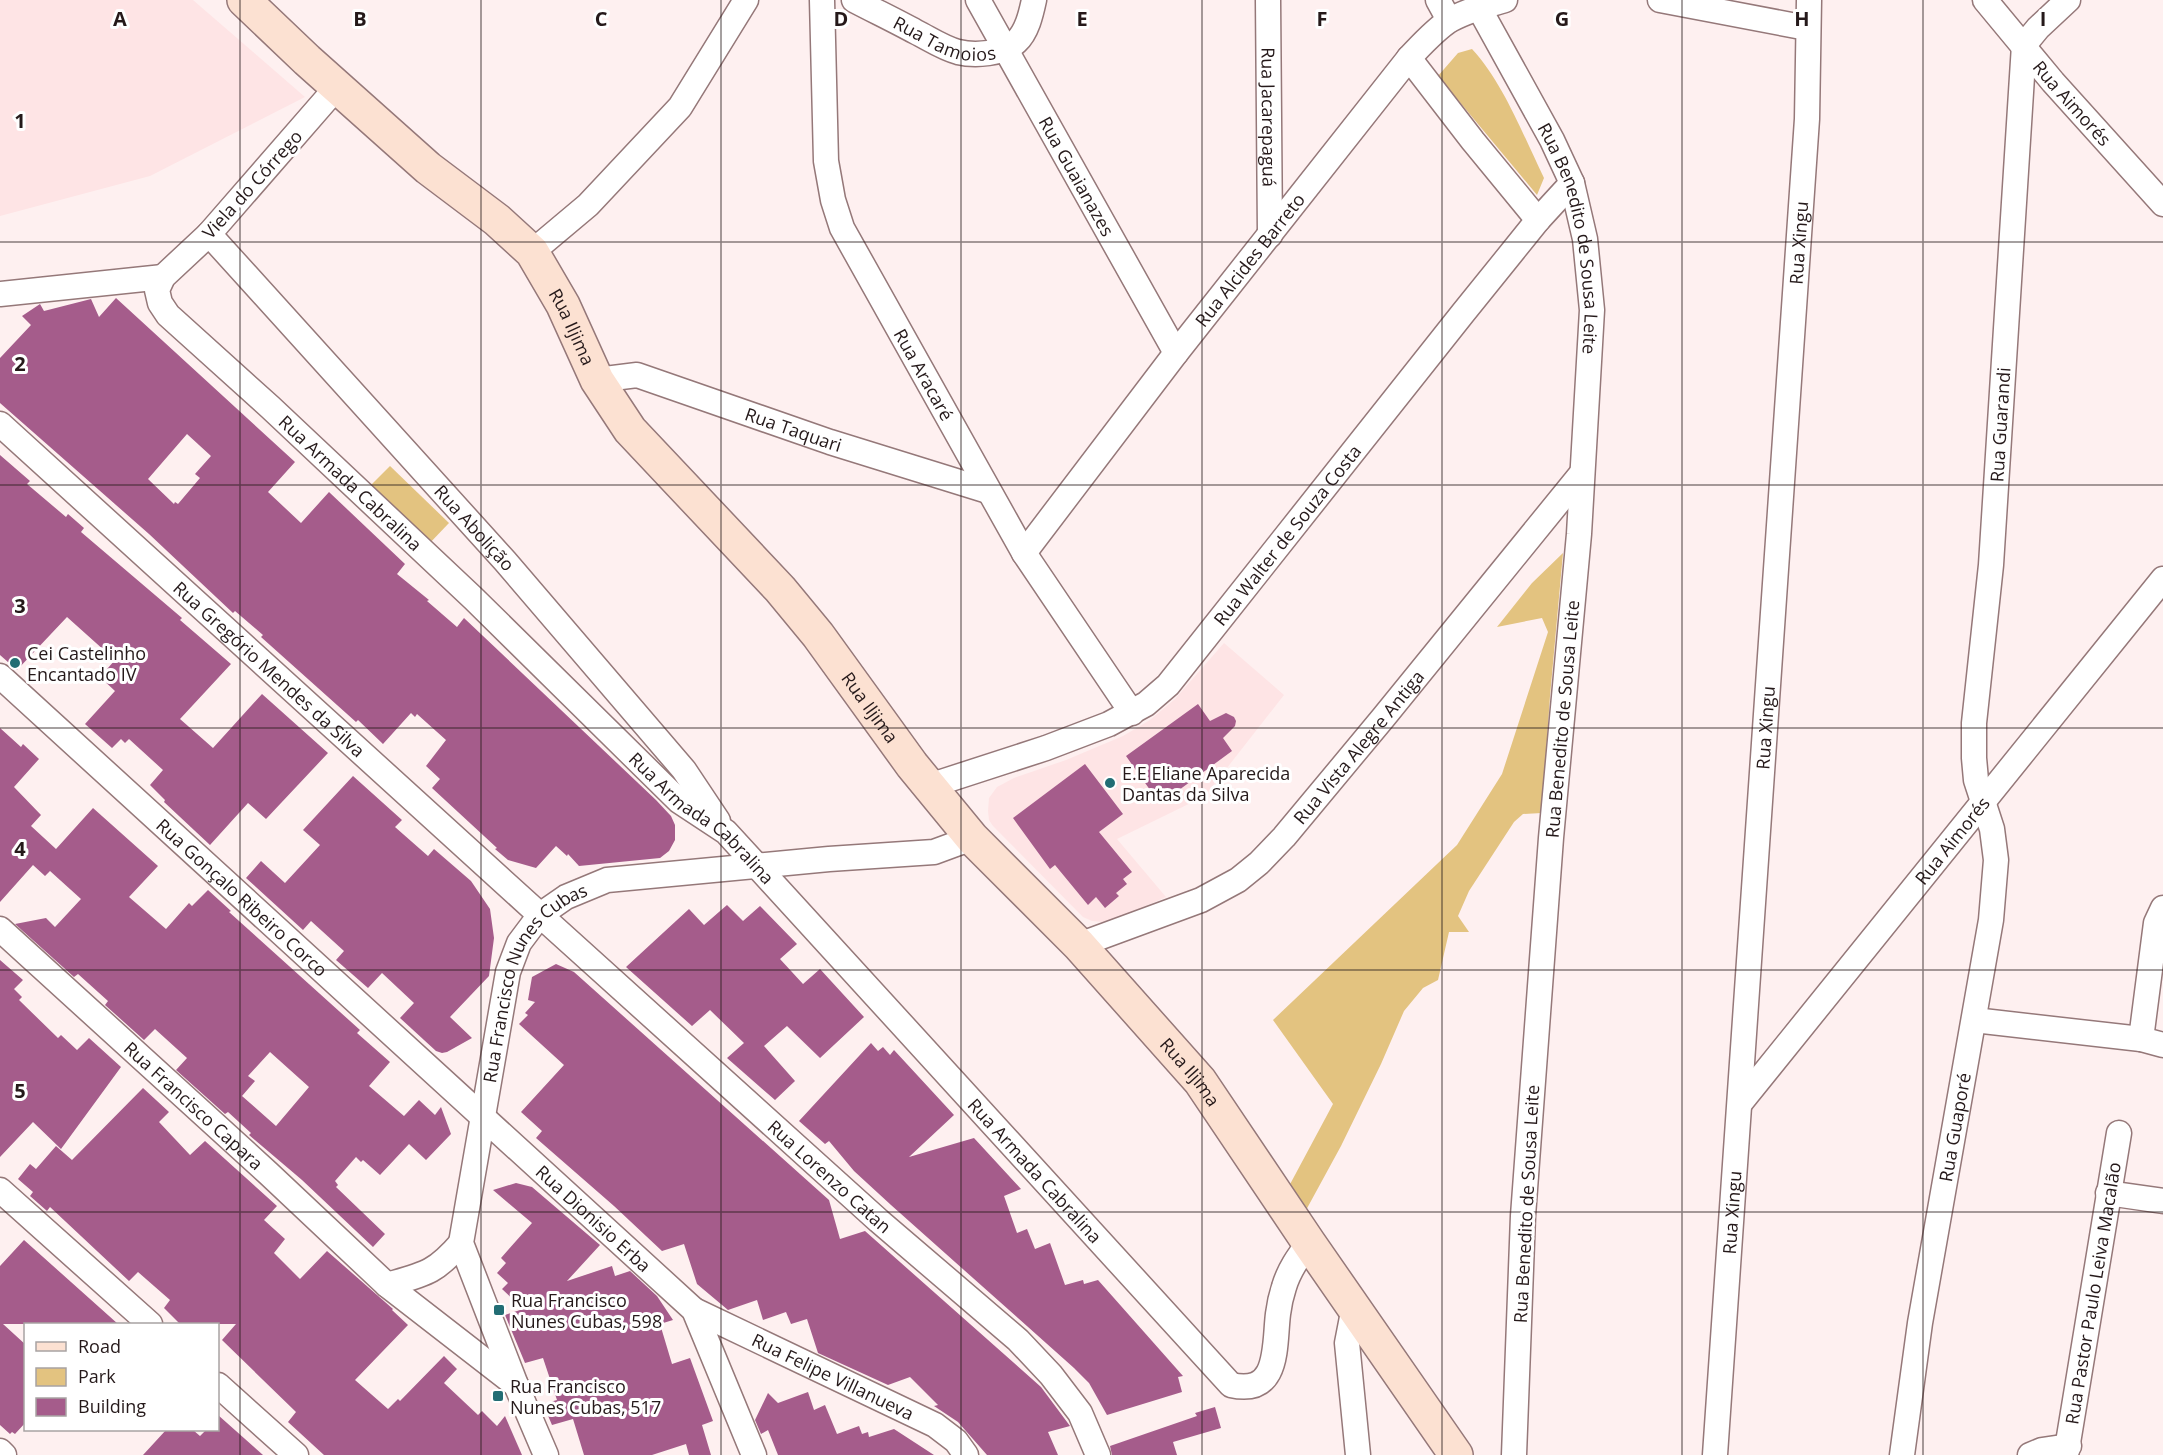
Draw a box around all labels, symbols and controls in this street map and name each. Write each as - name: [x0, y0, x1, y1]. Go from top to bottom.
- text: A: [113, 5, 127, 32]
- text: B: [353, 5, 367, 32]
- text: C: [595, 5, 608, 32]
- text: D: [834, 5, 848, 32]
- text: E: [1076, 5, 1088, 32]
- text: F: [1317, 5, 1327, 32]
- text: G: [1555, 5, 1569, 32]
- text: H: [1794, 5, 1810, 32]
- text: I: [2040, 5, 2046, 32]
- street label: Rua Tamoios: [889, 10, 998, 66]
- street label: Rua Jacarepaguá: [1256, 47, 1282, 187]
- street label: Rua Aimorés: [2028, 55, 2117, 151]
- text: 1: [14, 107, 26, 134]
- street label: Rua Guaianazes: [1034, 112, 1120, 240]
- street label: Rua Benedito de Sousa Leite: [1533, 118, 1604, 355]
- street label: Viela do Córrego: [197, 124, 307, 244]
- street label: Rua Alcides Barreto: [1189, 188, 1310, 332]
- street label: Rua Xingu: [1784, 200, 1813, 285]
- street label: Rua Iljima: [544, 284, 601, 369]
- street label: Rua Aracaré: [889, 324, 959, 425]
- text: 2: [14, 350, 26, 377]
- street label: Rua Guarandi: [1984, 367, 2016, 483]
- street label: Rua Taquari: [742, 401, 845, 457]
- street label: Rua Armada Cabralina: [274, 410, 427, 556]
- street label: Rua Walter de Souza Costa: [1208, 440, 1366, 630]
- street label: Rua Abolição: [429, 479, 520, 576]
- street label: Rua Gregório Mendes da Silva: [168, 576, 370, 762]
- text: 3: [14, 592, 26, 619]
- street label: Rua Benedito de Sousa Leite: [1540, 599, 1584, 839]
- place label: Cei Castelinho Encantado IV: [27, 641, 146, 686]
- marker: Cei Castelinho Encantado IV: [8, 656, 22, 670]
- street label: Rua Vista Alegre Antiga: [1288, 665, 1429, 829]
- street label: Rua Iljima: [836, 667, 904, 748]
- street label: Rua Xingu: [1750, 685, 1780, 770]
- street label: Rua Armada Cabralina: [624, 747, 780, 889]
- place label: E.E Eliane Aparecida Dantas da Silva: [1122, 761, 1290, 806]
- marker: E.E Eliane Aparecida Dantas da Silva: [1103, 776, 1117, 790]
- street label: Rua Aimorés: [1909, 792, 1995, 889]
- street label: Rua Gonçalo Ribeiro Corco: [151, 813, 333, 982]
- text: 4: [14, 835, 26, 862]
- street label: Rua Francisco Nunes Cubas: [477, 878, 591, 1085]
- street label: Rua Iljima: [1155, 1032, 1226, 1111]
- street label: Rua Francisco Capara: [119, 1036, 268, 1175]
- street label: Rua Guaporé: [1933, 1071, 1976, 1184]
- text: 5: [14, 1077, 26, 1104]
- street label: Rua Benedito de Sousa Leite: [1508, 1084, 1544, 1324]
- street label: Rua Armada Cabralina: [963, 1093, 1107, 1248]
- street label: Rua Lorenzo Catan: [763, 1114, 896, 1238]
- street label: Rua Dionisio Erba: [531, 1160, 656, 1277]
- street label: Rua Pastor Paulo Leiva Macalão: [2059, 1160, 2126, 1426]
- street label: Rua Xingu: [1717, 1170, 1747, 1255]
- place label: Rua Francisco Nunes Cubas, 598: [511, 1288, 662, 1333]
- marker: Rua Francisco Nunes Cubas, 598: [492, 1303, 506, 1317]
- legend: [24, 1323, 219, 1431]
- street label: Rua Felipe Villanueva: [748, 1327, 918, 1425]
- text: Road: [78, 1334, 121, 1358]
- text: Park: [78, 1364, 116, 1388]
- place label: Rua Francisco Nunes Cubas, 517: [510, 1374, 661, 1419]
- marker: Rua Francisco Nunes Cubas, 517: [491, 1389, 505, 1403]
- text: Building: [78, 1394, 146, 1418]

